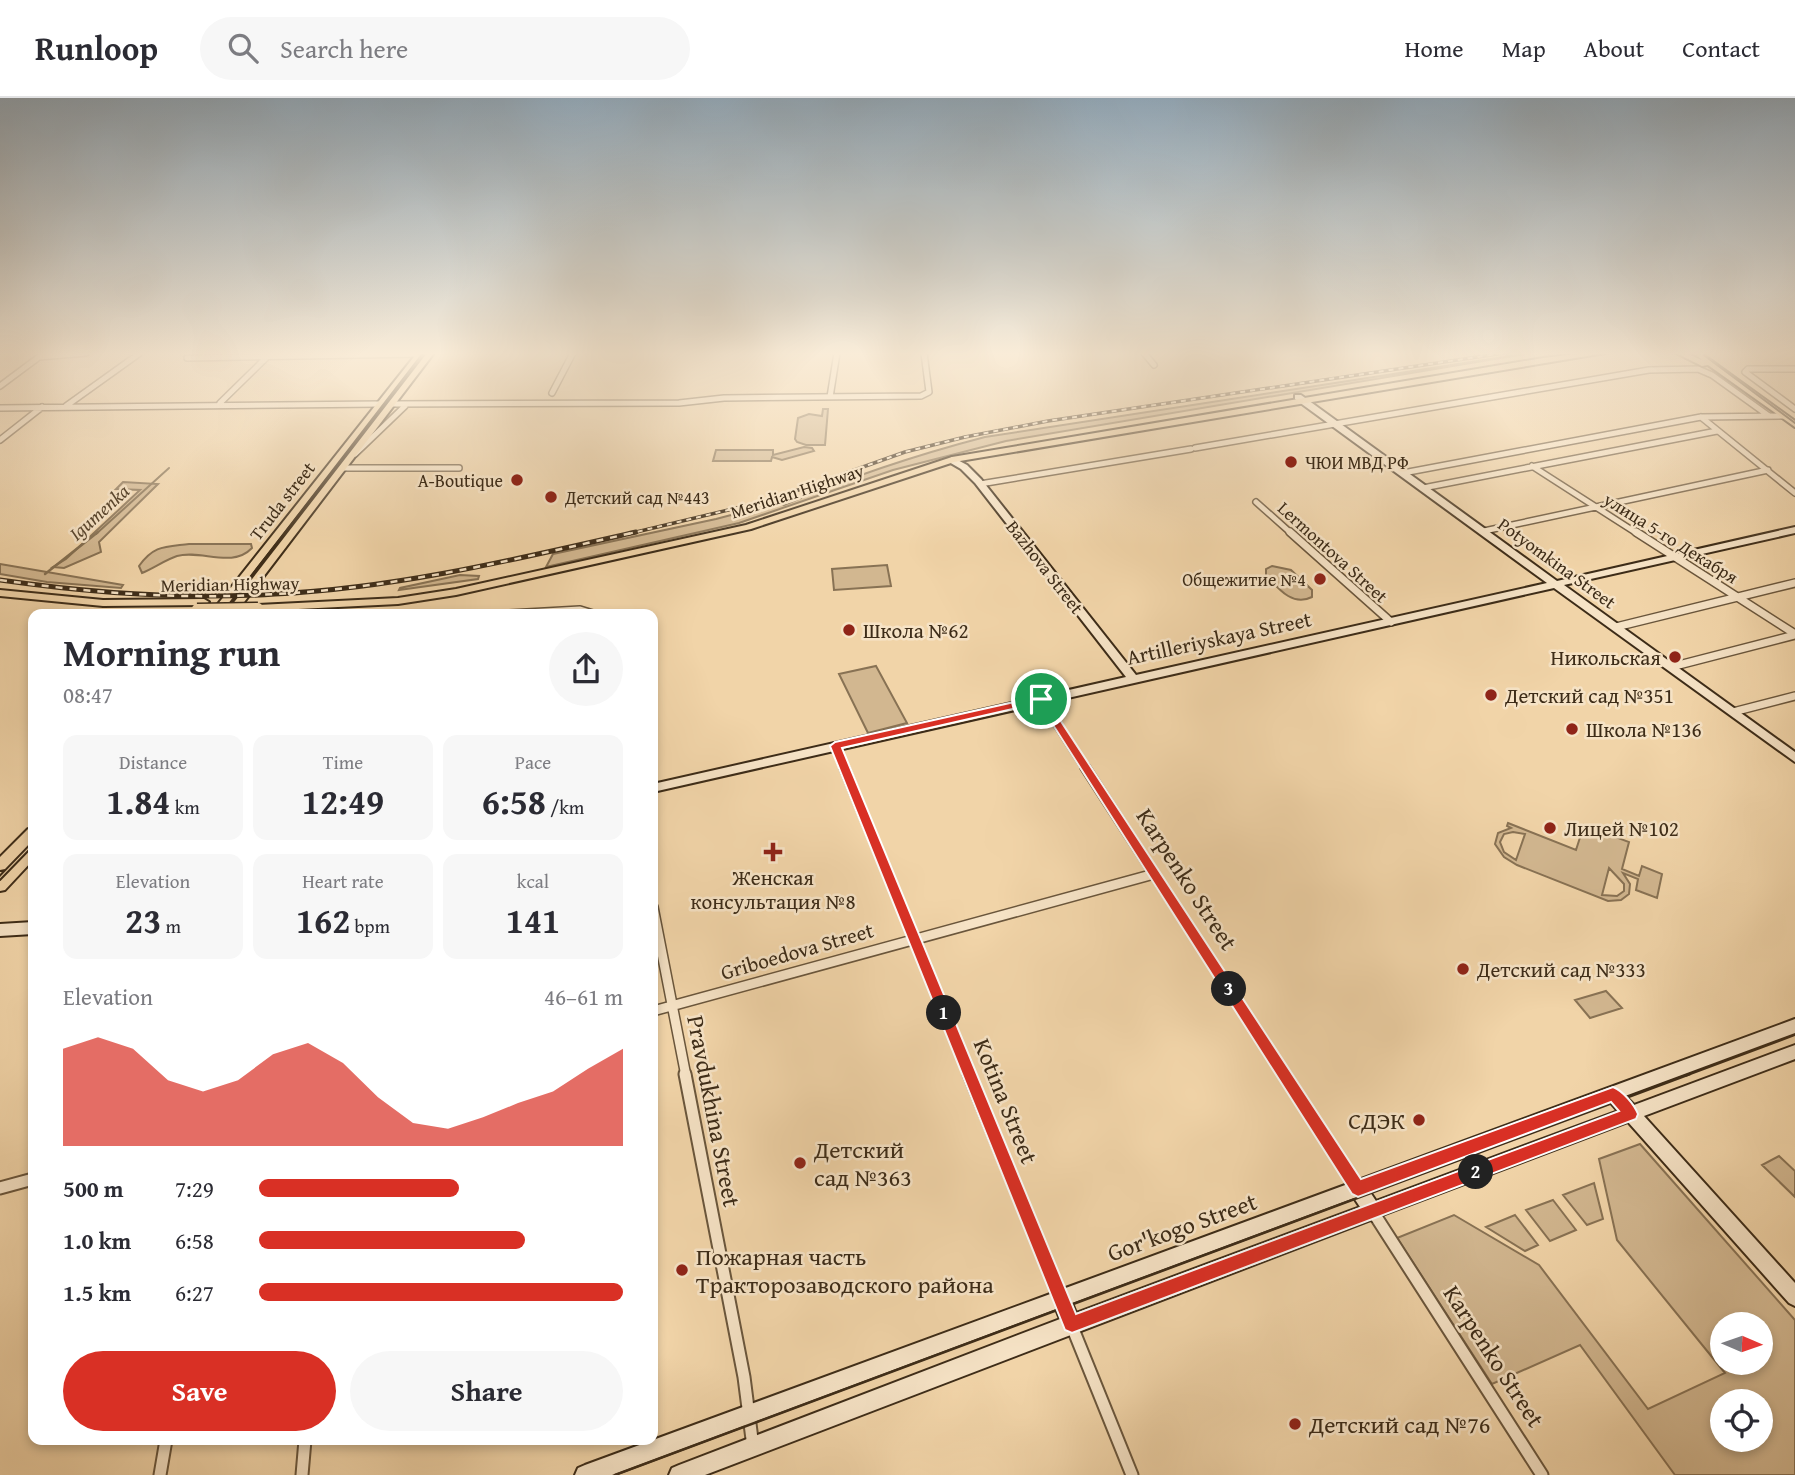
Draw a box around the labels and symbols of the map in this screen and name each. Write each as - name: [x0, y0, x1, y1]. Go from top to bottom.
- place label: ЧЮИ МВД РФ: [1305, 449, 1409, 476]
- marker: ЧЮИ МВД РФ: [1283, 454, 1299, 470]
- street label: Truda street: [243, 455, 322, 546]
- street label: Meridian Highway: [727, 457, 867, 525]
- place label: A-Boutique: [418, 467, 503, 494]
- marker: A-Boutique: [509, 472, 525, 488]
- water label: Igumenka: [63, 477, 135, 547]
- place label: Детский сад №443: [564, 484, 710, 511]
- street label: улица 5-го Декабря: [1598, 485, 1744, 590]
- marker: Детский сад №443: [543, 489, 559, 505]
- street label: Lermontova Street: [1272, 495, 1395, 609]
- street label: Potyomkina Street: [1492, 511, 1622, 615]
- street label: Bazhova Street: [1000, 515, 1091, 620]
- place label: Общежитие №4: [1182, 566, 1306, 593]
- street label: Meridian Highway: [160, 569, 300, 599]
- marker: Общежитие №4: [1312, 571, 1328, 587]
- street label: Artilleriyskaya Street: [1124, 603, 1315, 673]
- place label: Школа №62: [863, 615, 969, 646]
- marker: Школа №62: [841, 622, 857, 638]
- place label: Никольская: [1550, 642, 1661, 673]
- marker: Никольская: [1667, 649, 1683, 665]
- pin: [1011, 669, 1071, 729]
- place label: Детский сад №351: [1504, 680, 1674, 711]
- marker: Детский сад №351: [1483, 687, 1499, 703]
- place label: Школа №136: [1586, 714, 1702, 745]
- marker: Школа №136: [1564, 721, 1580, 737]
- street label: Karpenko Street: [1128, 801, 1246, 957]
- place label: Лицей №102: [1564, 813, 1679, 844]
- marker: Лицей №102: [1542, 820, 1558, 836]
- marker: Женская консультация №8: [763, 842, 783, 862]
- place label: Женская консультация №8: [690, 862, 856, 917]
- street label: Griboedova Street: [717, 914, 878, 988]
- place label: Детский сад №333: [1476, 954, 1646, 985]
- marker: Детский сад №333: [1455, 961, 1471, 977]
- pin: 3: [1212, 972, 1246, 1006]
- pin: 1: [926, 996, 962, 1030]
- street label: Pravdukhina Street: [678, 1012, 750, 1210]
- street label: Kotina Street: [965, 1033, 1047, 1169]
- place label: СДЭК: [1348, 1103, 1405, 1138]
- marker: СДЭК: [1411, 1112, 1427, 1128]
- place label: Детский сад №363: [813, 1132, 912, 1195]
- pin: 2: [1458, 1154, 1494, 1190]
- marker: Детский сад №363: [792, 1155, 808, 1171]
- street label: Gor'kogo Street: [1102, 1184, 1262, 1270]
- place label: Пожарная часть Тракторозаводского района: [696, 1239, 994, 1302]
- marker: Пожарная часть Тракторозаводского района: [674, 1262, 690, 1278]
- street label: Karpenko Street: [1435, 1278, 1553, 1434]
- north arrow: [1710, 1312, 1773, 1376]
- place label: Детский сад №76: [1308, 1407, 1490, 1442]
- marker: Детский сад №76: [1287, 1416, 1303, 1432]

